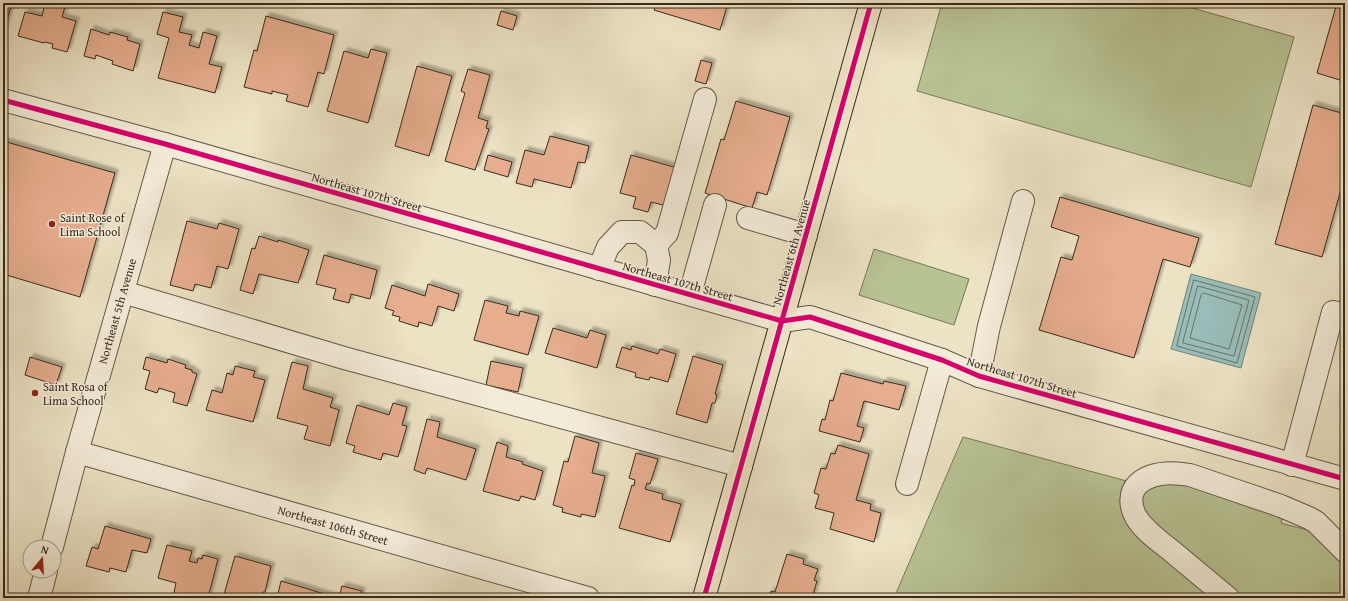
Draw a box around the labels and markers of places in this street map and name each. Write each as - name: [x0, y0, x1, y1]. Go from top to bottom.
- place label: Saint Rose of Lima School: [60, 209, 126, 240]
- marker: Saint Rose of Lima School: [47, 219, 57, 229]
- place label: Saint Rosa of Lima School: [43, 378, 109, 409]
- marker: Saint Rosa of Lima School: [30, 388, 40, 398]

